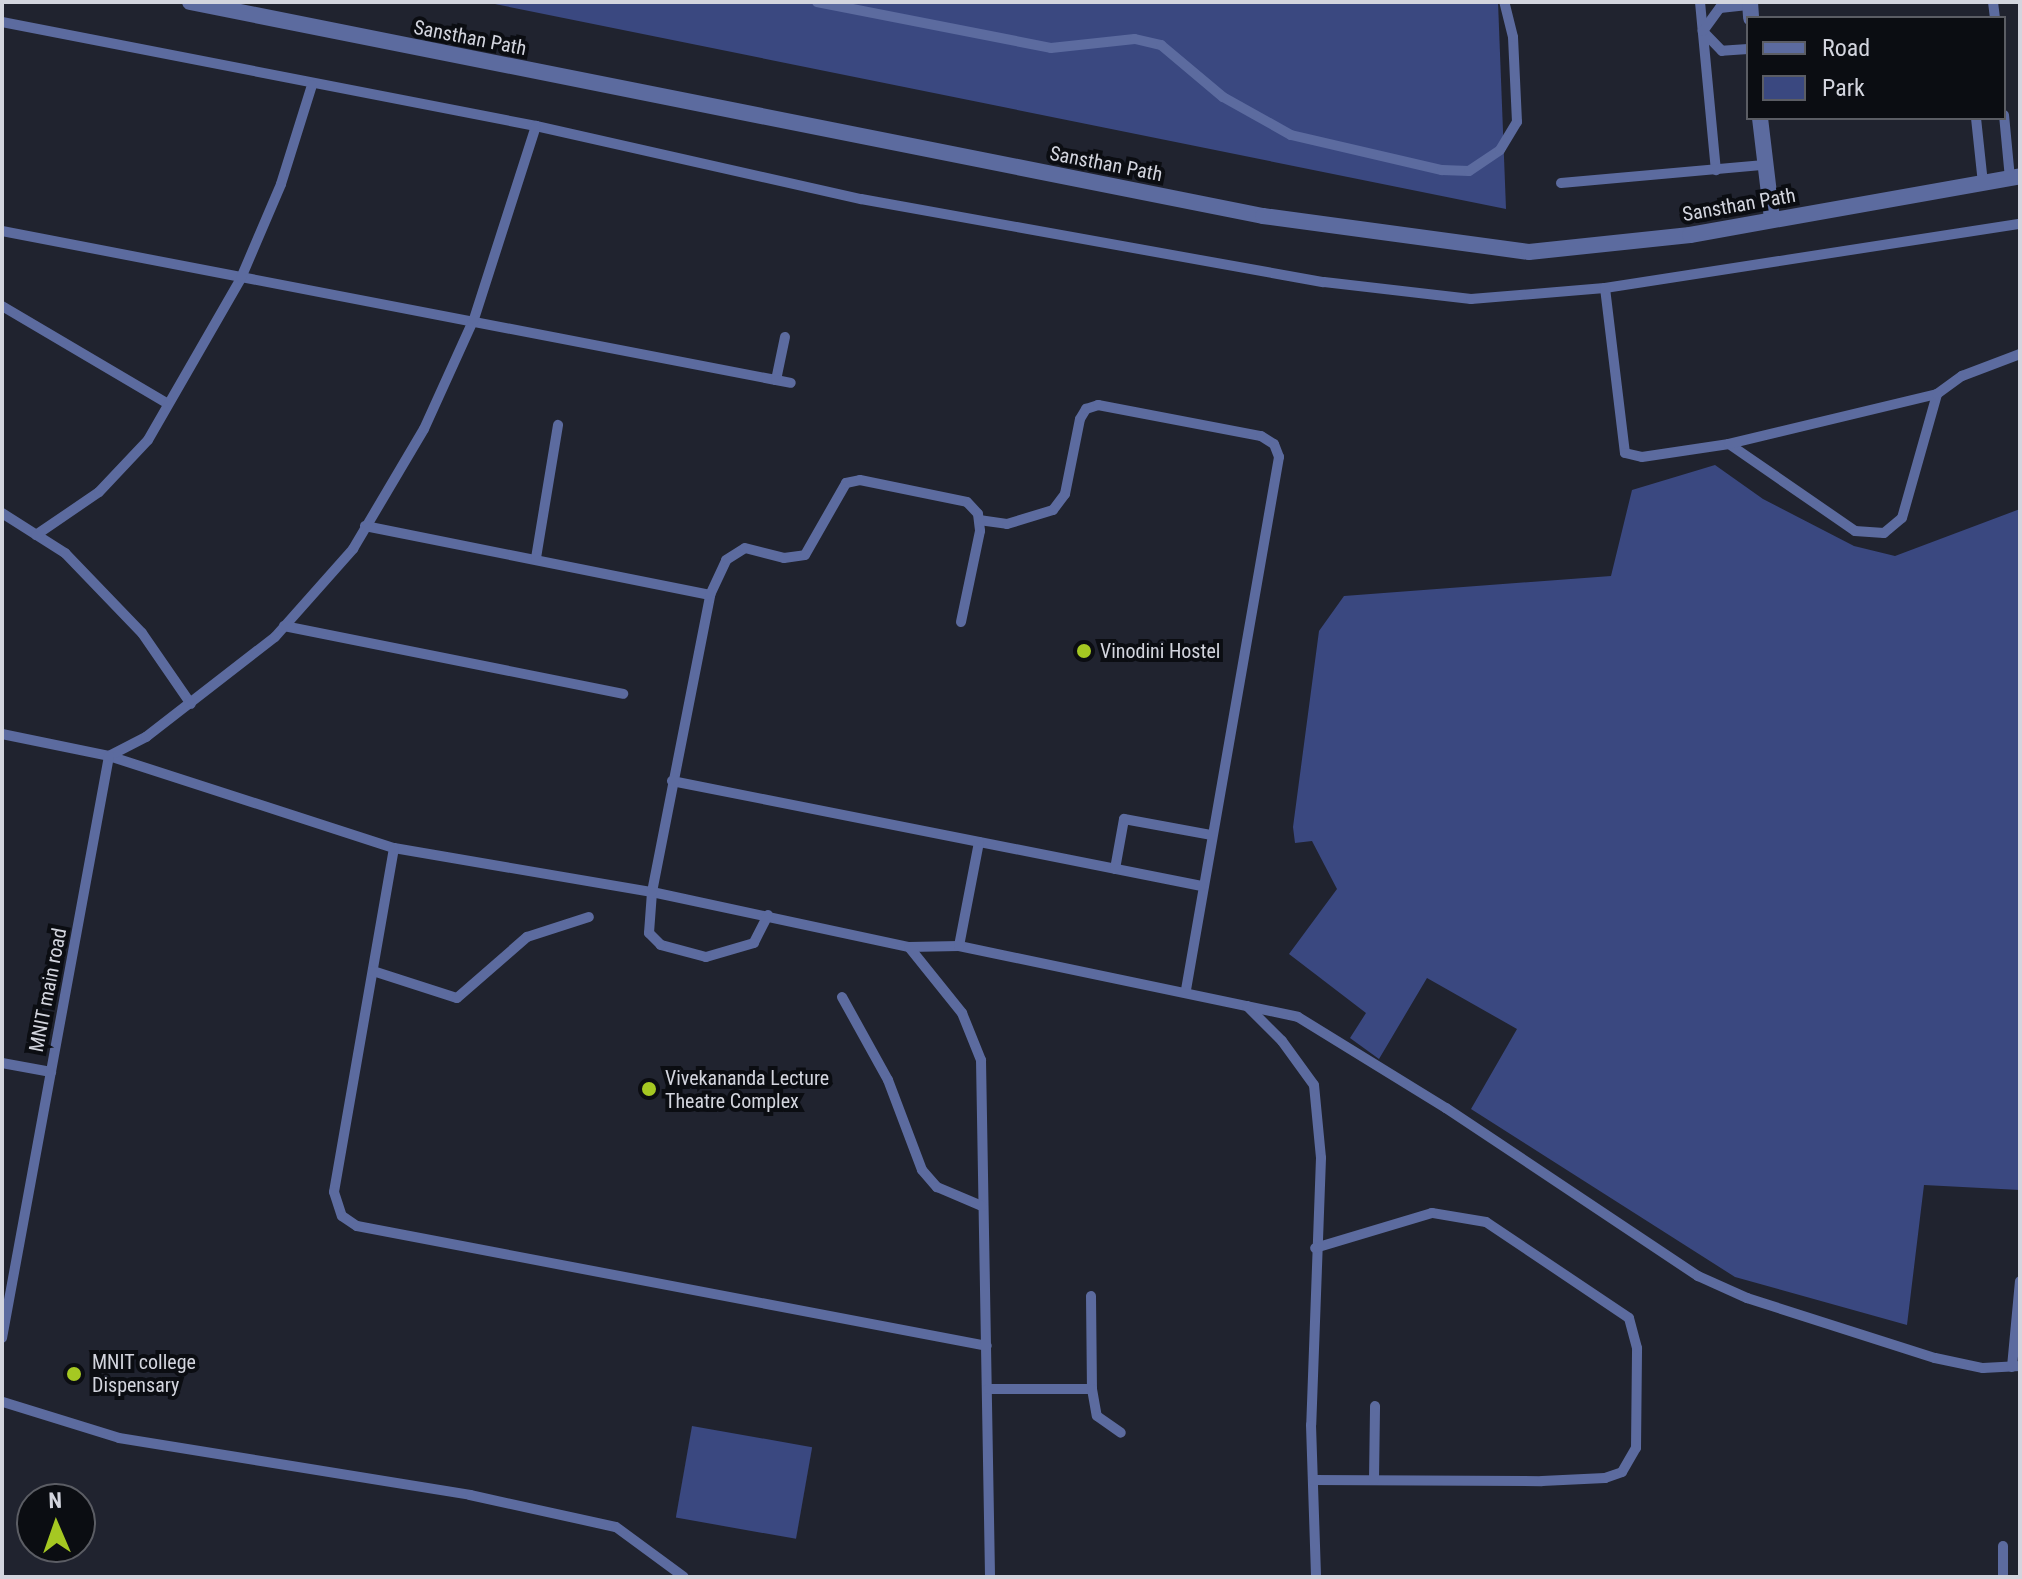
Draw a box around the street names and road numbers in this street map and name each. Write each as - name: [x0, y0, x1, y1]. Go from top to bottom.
- street label: Sansthan Path: [412, 15, 528, 61]
- street label: Sansthan Path: [1048, 141, 1164, 187]
- street label: Sansthan Path: [1681, 183, 1797, 227]
- street label: MNIT main road: [24, 926, 72, 1054]

